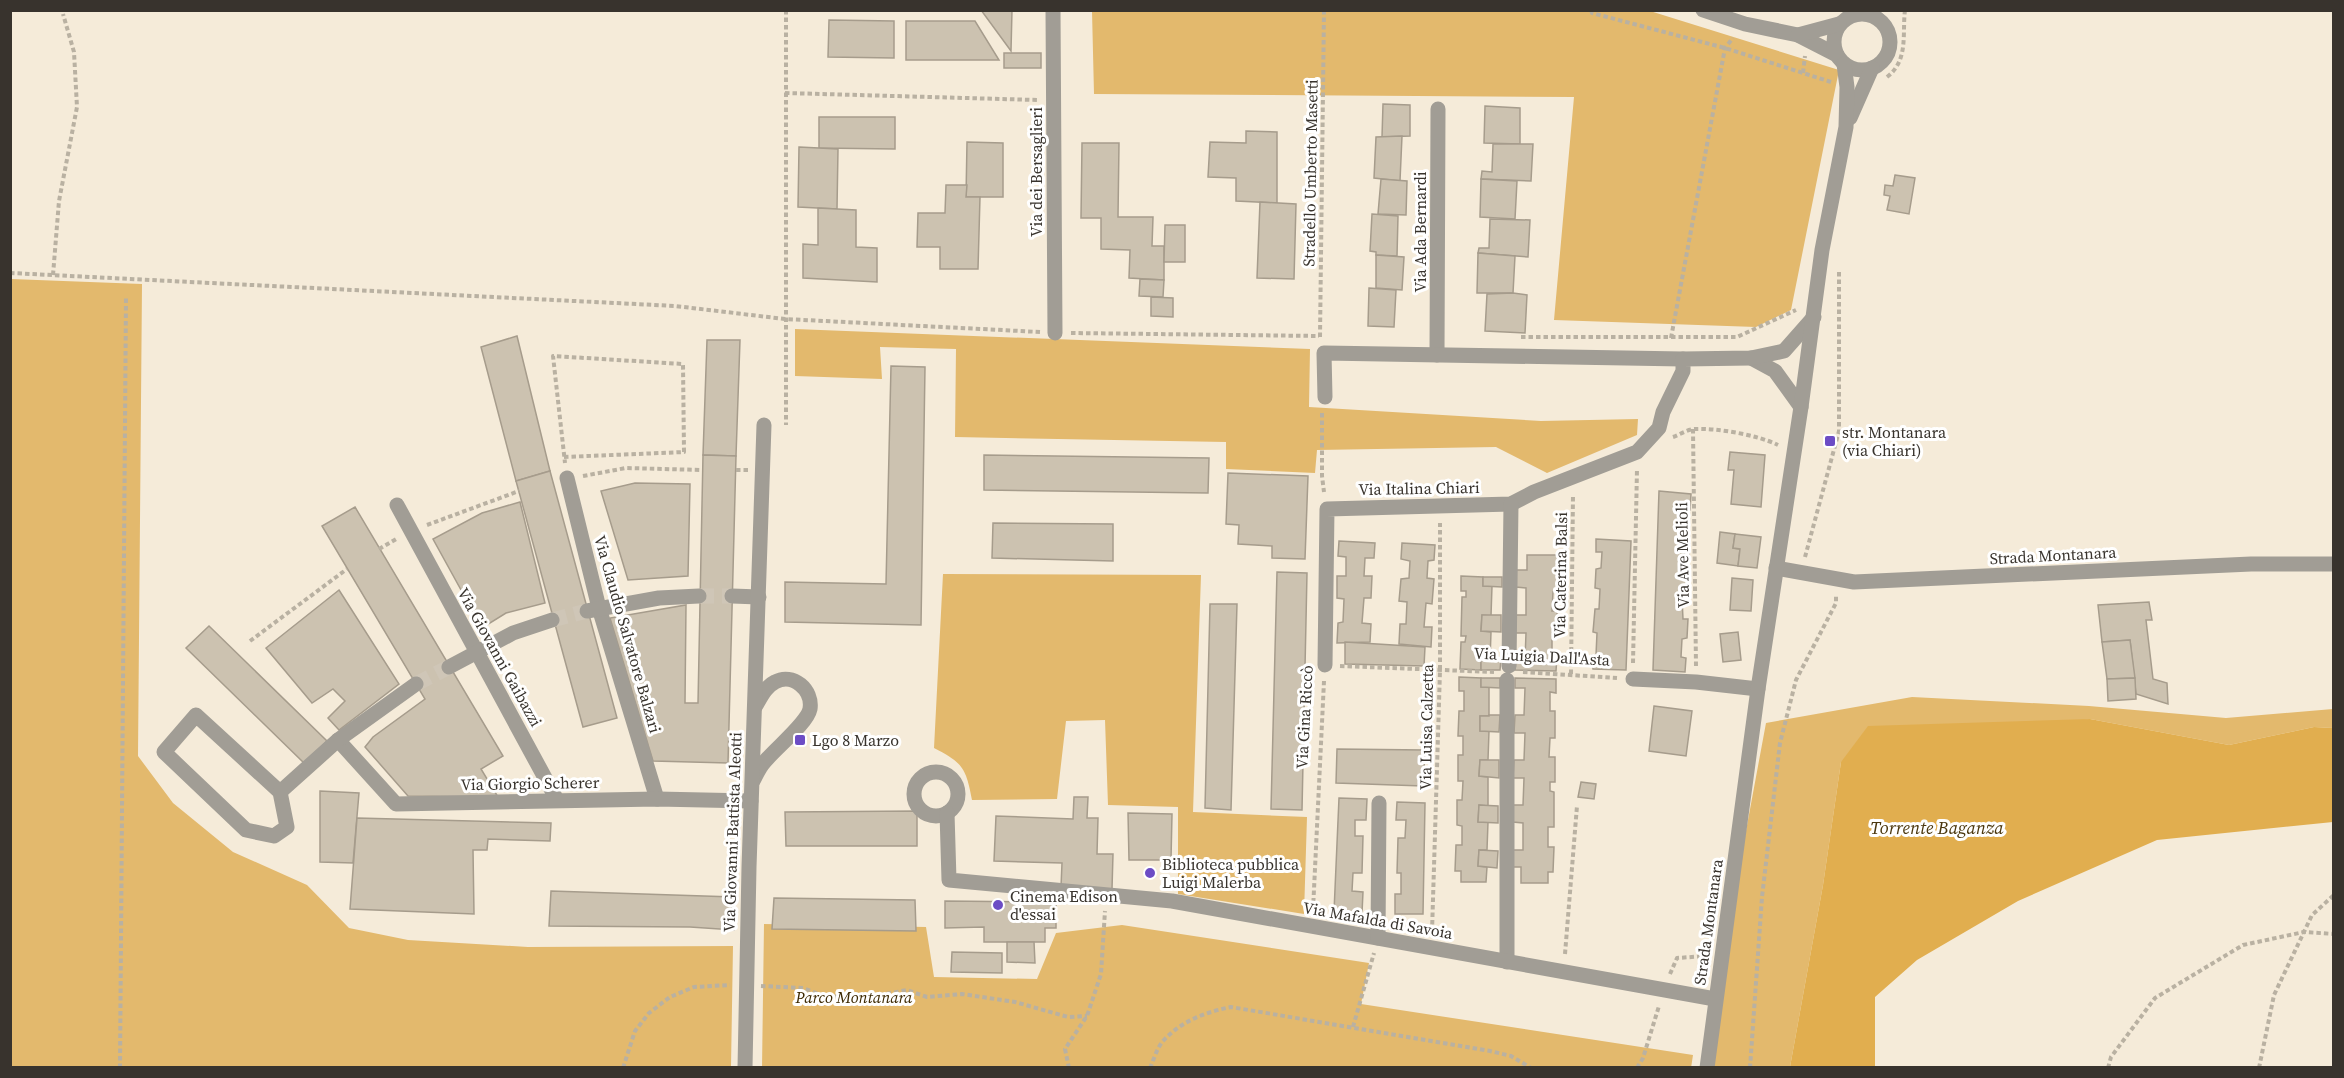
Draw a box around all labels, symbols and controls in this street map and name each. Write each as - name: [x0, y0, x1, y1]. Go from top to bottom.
- street label: Stradello Umberto Masetti: [1297, 79, 1323, 267]
- street label: Via dei Bersaglieri: [1025, 107, 1047, 237]
- street label: Via Ada Bernardi: [1409, 171, 1431, 293]
- place label: str. Montanara (via Chiari): [1842, 421, 1947, 461]
- marker: str. Montanara (via Chiari): [1823, 434, 1837, 448]
- street label: Via Italina Chiari: [1358, 476, 1480, 500]
- street label: Via Ave Melioli: [1670, 502, 1694, 608]
- street label: Via Caterina Balsi: [1548, 511, 1572, 638]
- street label: Via Claudio Salvatore Balzari: [589, 533, 667, 736]
- street label: Strada Montanara: [1989, 541, 2118, 569]
- street label: Via Giovanni Gaibazzi: [453, 584, 547, 731]
- street label: Via Luigia Dall'Asta: [1473, 641, 1611, 671]
- street label: Via Luisa Calzetta: [1414, 663, 1438, 790]
- street label: Via Gina Riccò: [1290, 664, 1318, 769]
- place label: Lgo 8 Marzo: [812, 729, 899, 751]
- street label: Via Giovanni Battista Aleotti: [718, 731, 746, 932]
- marker: Lgo 8 Marzo: [793, 733, 807, 747]
- street label: Via Giorgio Scherer: [460, 771, 600, 795]
- water label: Torrente Baganza: [1870, 815, 2004, 840]
- place label: Biblioteca pubblica Luigi Malerba: [1162, 853, 1300, 893]
- street label: Strada Montanara: [1688, 857, 1728, 986]
- marker: Biblioteca pubblica Luigi Malerba: [1143, 866, 1157, 880]
- place label: Cinema Edison d'essai: [1010, 885, 1118, 925]
- street label: Via Mafalda di Savoia: [1301, 896, 1455, 944]
- marker: Cinema Edison d'essai: [991, 898, 1005, 912]
- park label: Parco Montanara: [795, 986, 913, 1008]

